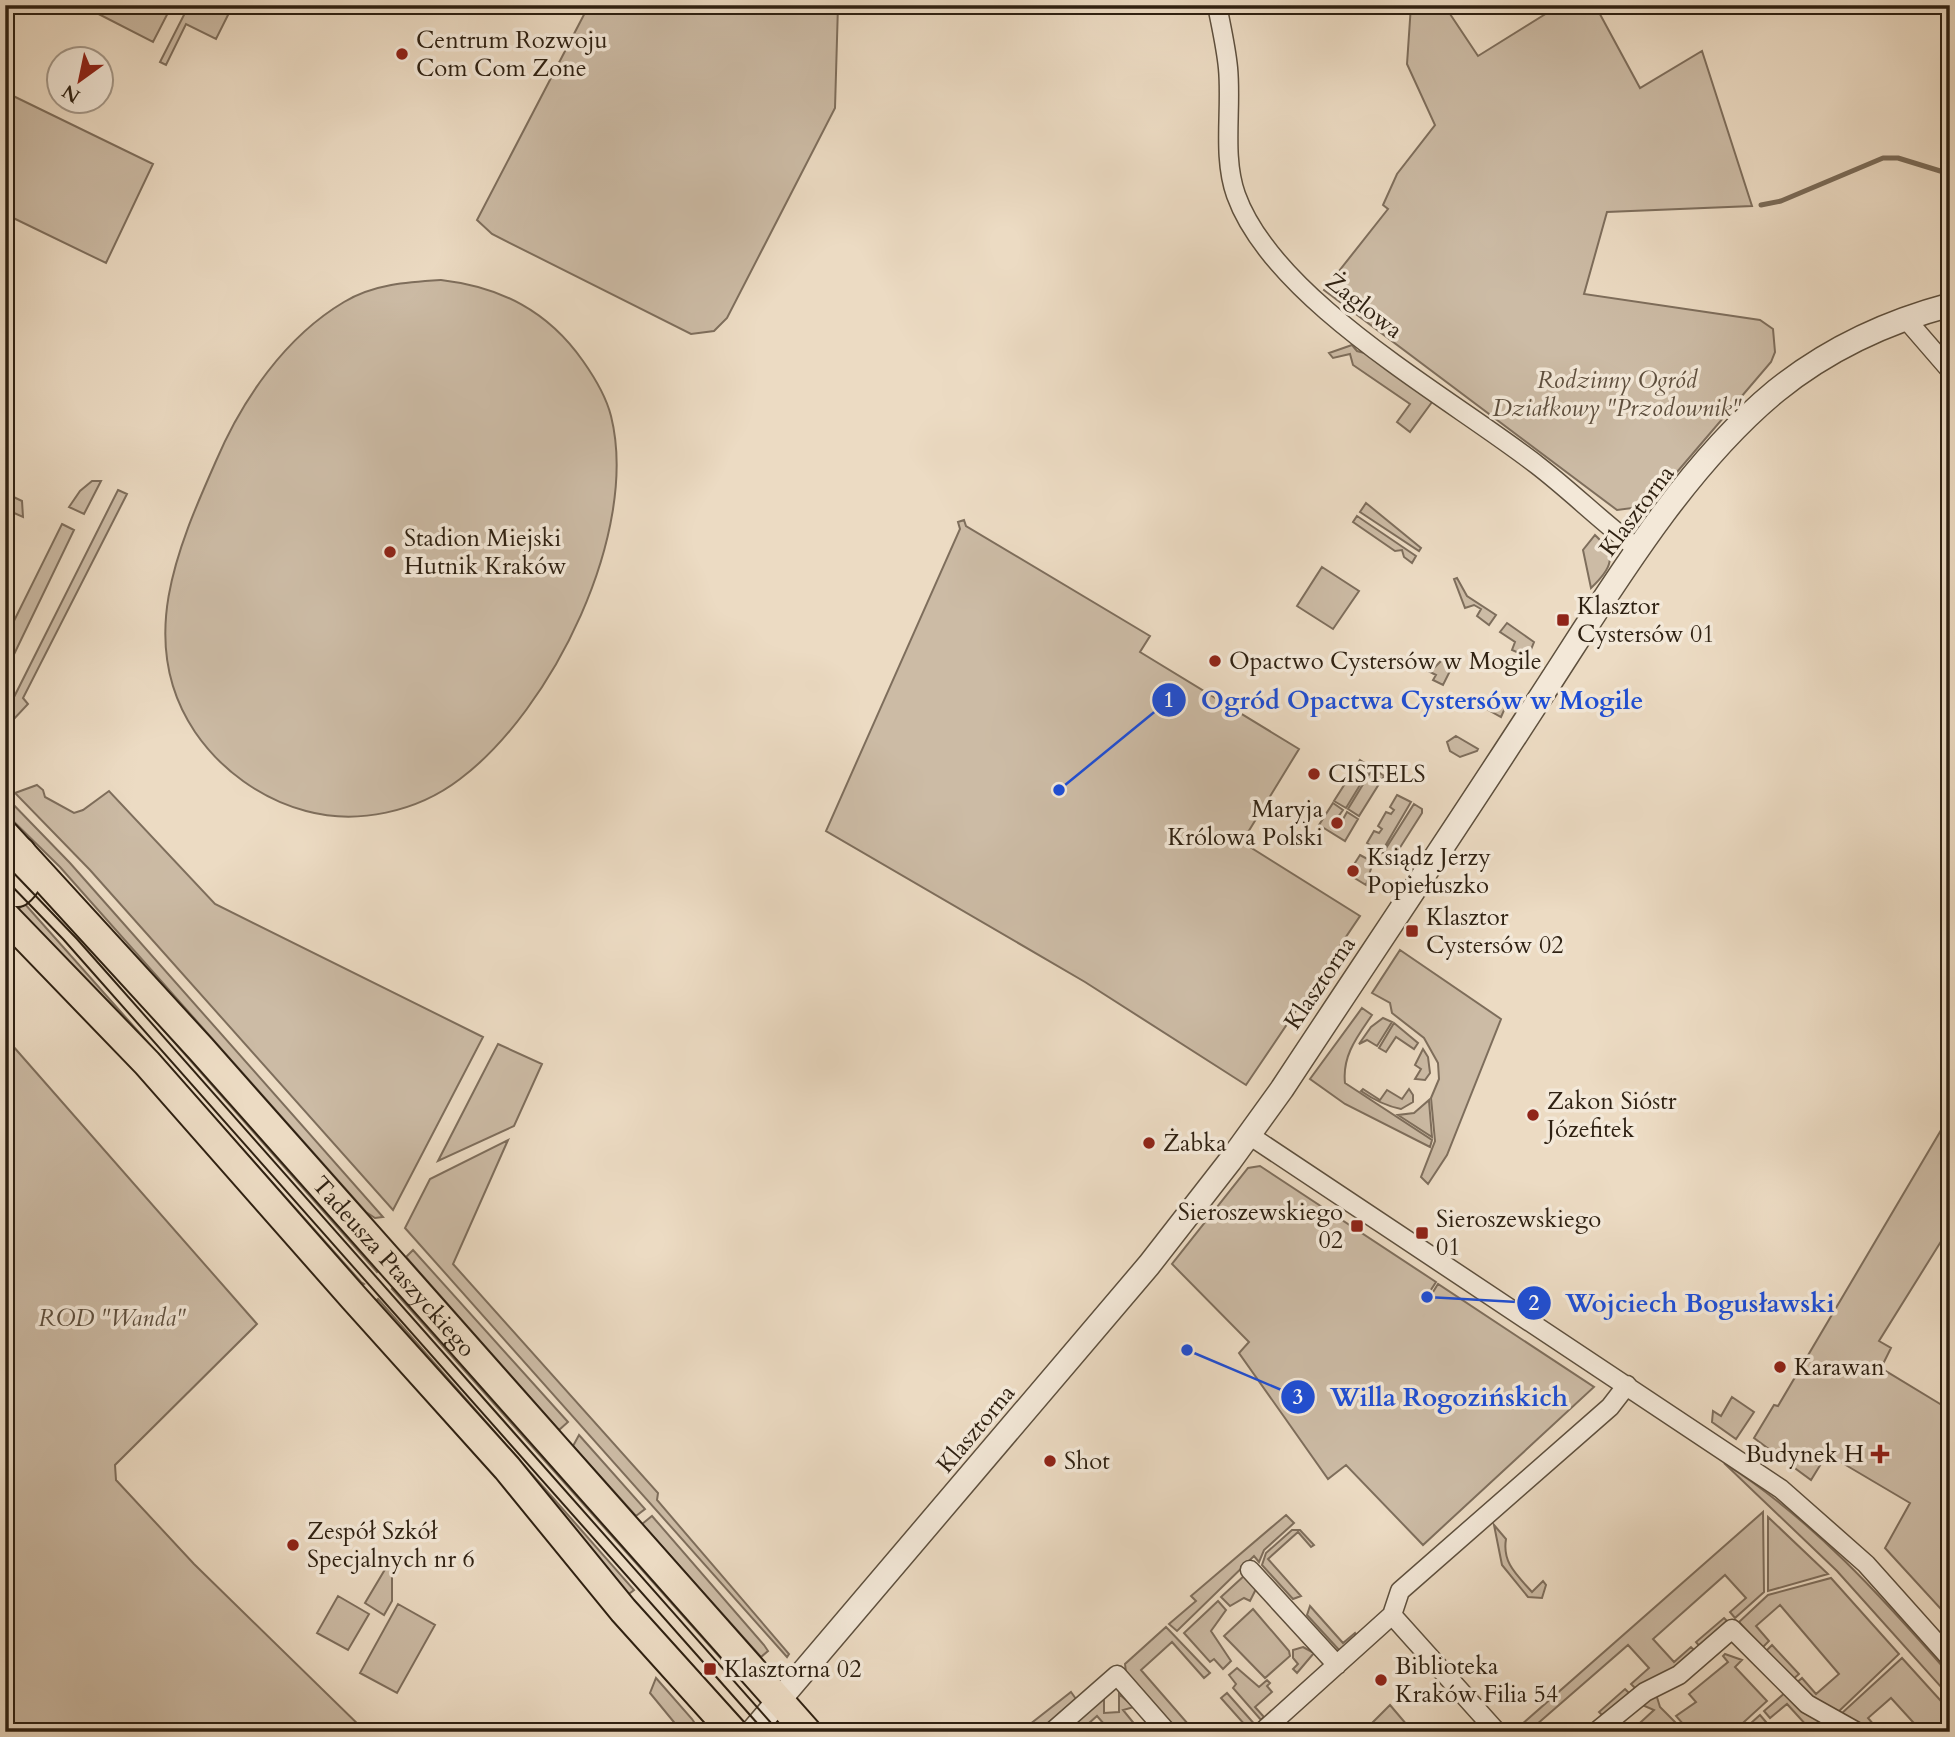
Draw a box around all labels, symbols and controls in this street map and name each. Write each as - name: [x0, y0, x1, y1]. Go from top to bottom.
- place label: Centrum Rozwoju Com Com Zone: [416, 24, 608, 85]
- north arrow: [46, 46, 116, 116]
- marker: Centrum Rozwoju Com Com Zone: [394, 46, 410, 62]
- text: N: [57, 78, 85, 109]
- street label: Żaglowa: [1319, 265, 1410, 347]
- park label: Rodzinny Ogród Działkowy "Przodownik": [1492, 364, 1742, 425]
- street label: Klasztorna: [1592, 458, 1683, 563]
- place label: Stadion Miejski Hutnik Kraków: [404, 522, 567, 583]
- marker: Stadion Miejski Hutnik Kraków: [382, 544, 398, 560]
- place label: Klasztor Cystersów 01: [1577, 590, 1715, 651]
- marker: Klasztor Cystersów 01: [1555, 612, 1571, 628]
- place label: Opactwo Cystersów w Mogile: [1229, 645, 1542, 678]
- marker: Opactwo Cystersów w Mogile: [1207, 653, 1223, 669]
- callout: Ogród Opactwa Cystersów w Mogile: [1152, 676, 1657, 723]
- text: Ogród Opactwa Cystersów w Mogile: [1201, 683, 1643, 718]
- text: 1: [1164, 686, 1174, 715]
- place label: CISTELS: [1328, 758, 1426, 791]
- marker: CISTELS: [1306, 766, 1322, 782]
- place label: Maryja Królowa Polski: [1167, 793, 1324, 854]
- marker: Maryja Królowa Polski: [1329, 815, 1345, 831]
- place label: Ksiądz Jerzy Popiełuszko: [1367, 841, 1491, 902]
- marker: Ksiądz Jerzy Popiełuszko: [1345, 863, 1361, 879]
- place label: Klasztor Cystersów 02: [1426, 901, 1564, 962]
- marker: Klasztor Cystersów 02: [1404, 923, 1420, 939]
- street label: Klasztorna: [1277, 929, 1364, 1036]
- place label: Zakon Sióstr Józefitek: [1544, 1085, 1677, 1146]
- marker: Zakon Sióstr Józefitek: [1525, 1107, 1541, 1123]
- place label: Żabka: [1163, 1127, 1227, 1160]
- marker: Żabka: [1141, 1135, 1157, 1151]
- street label: Tadeusza Ptaszyckiego: [305, 1169, 483, 1364]
- place label: Sieroszewskiego 02: [1178, 1196, 1343, 1257]
- place label: Sieroszewskiego 01: [1436, 1203, 1601, 1264]
- marker: Sieroszewskiego 02: [1349, 1218, 1365, 1234]
- marker: Sieroszewskiego 01: [1414, 1225, 1430, 1241]
- callout: Wojciech Bogusławski: [1517, 1279, 1849, 1326]
- text: Wojciech Bogusławski: [1564, 1286, 1835, 1321]
- text: 2: [1529, 1289, 1540, 1318]
- park label: ROD "Wanda": [38, 1302, 186, 1335]
- place label: Karawan: [1794, 1351, 1885, 1384]
- marker: Karawan: [1772, 1359, 1788, 1375]
- callout: Willa Rogozińskich: [1281, 1373, 1582, 1420]
- street label: Klasztorna: [929, 1377, 1023, 1480]
- text: Willa Rogozińskich: [1329, 1380, 1568, 1415]
- text: 3: [1293, 1383, 1303, 1412]
- place label: Budynek H: [1745, 1438, 1864, 1471]
- marker: Budynek H: [1870, 1444, 1890, 1464]
- place label: Shot: [1064, 1445, 1110, 1478]
- marker: Shot: [1042, 1453, 1058, 1469]
- place label: Zespół Szkół Specjalnych nr 6: [307, 1515, 475, 1576]
- marker: Zespół Szkół Specjalnych nr 6: [285, 1537, 301, 1553]
- place label: Biblioteka Kraków Filia 54: [1395, 1650, 1558, 1711]
- place label: Klasztorna 02: [724, 1653, 861, 1686]
- marker: Klasztorna 02: [702, 1661, 718, 1677]
- marker: Biblioteka Kraków Filia 54: [1373, 1672, 1389, 1688]

